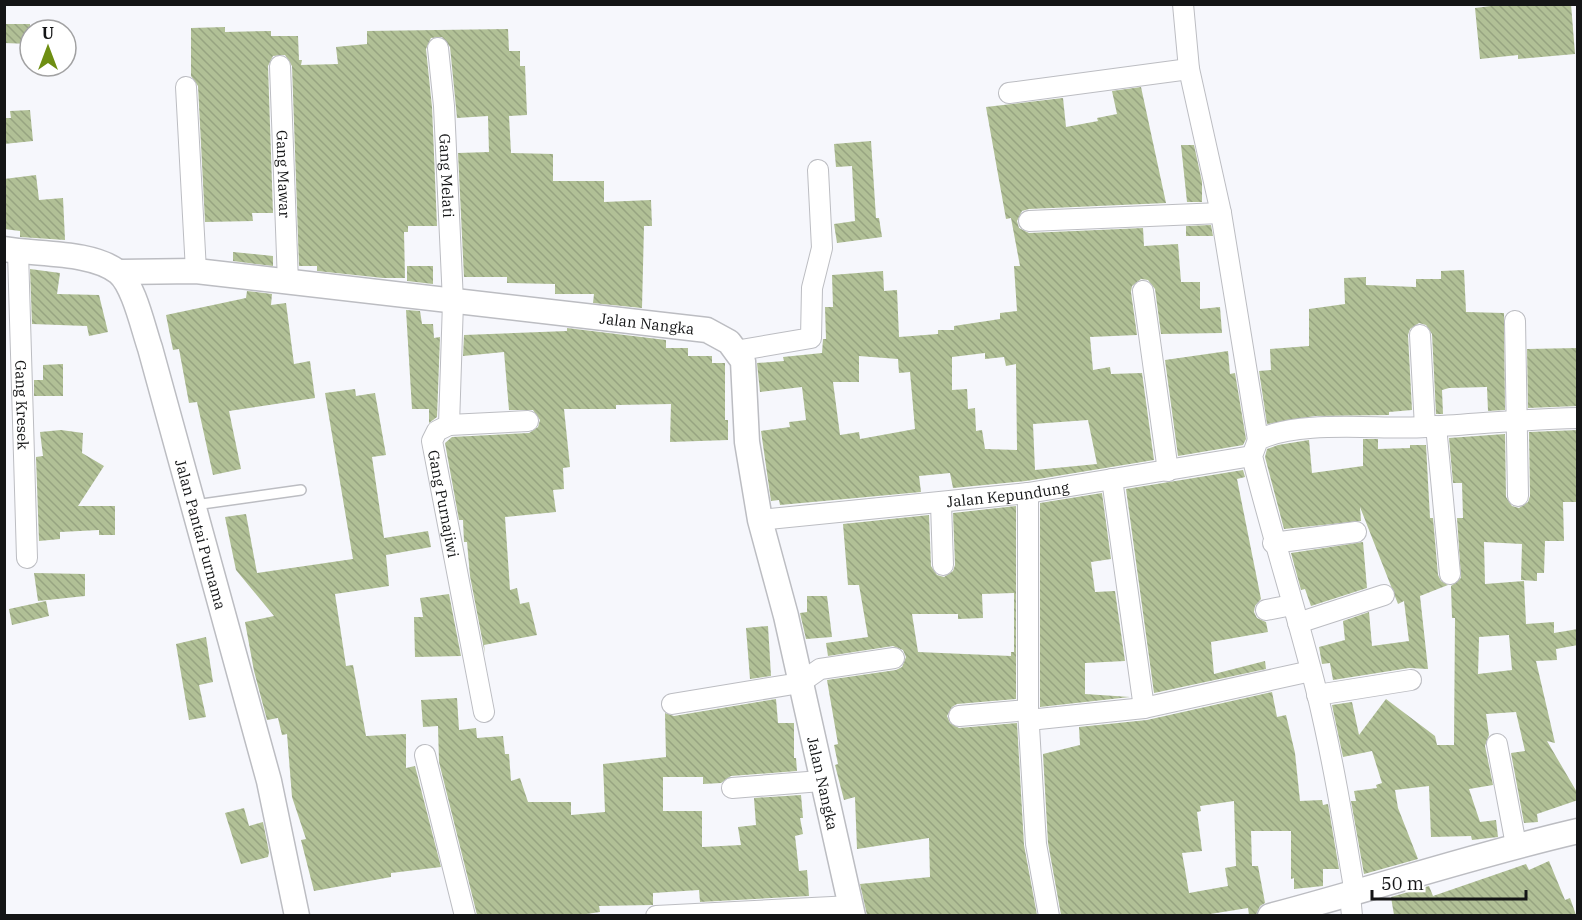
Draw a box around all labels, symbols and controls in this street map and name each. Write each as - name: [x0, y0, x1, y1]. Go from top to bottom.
- north arrow: [18, 18, 78, 78]
- text: U: [42, 23, 54, 43]
- street label: Gang Mawar: [273, 130, 295, 219]
- street label: Gang Melati: [436, 133, 459, 218]
- street label: Jalan Nangka: [599, 308, 695, 338]
- street label: Gang Kresek: [12, 360, 33, 450]
- street label: Gang Purnajiwi: [424, 448, 464, 559]
- street label: Jalan Pantai Purnama: [171, 457, 231, 612]
- street label: Jalan Kepundung: [945, 477, 1070, 511]
- street label: Jalan Nangka: [804, 735, 843, 832]
- scale bar: [1372, 863, 1526, 901]
- text: 50 m: [1381, 872, 1424, 895]

